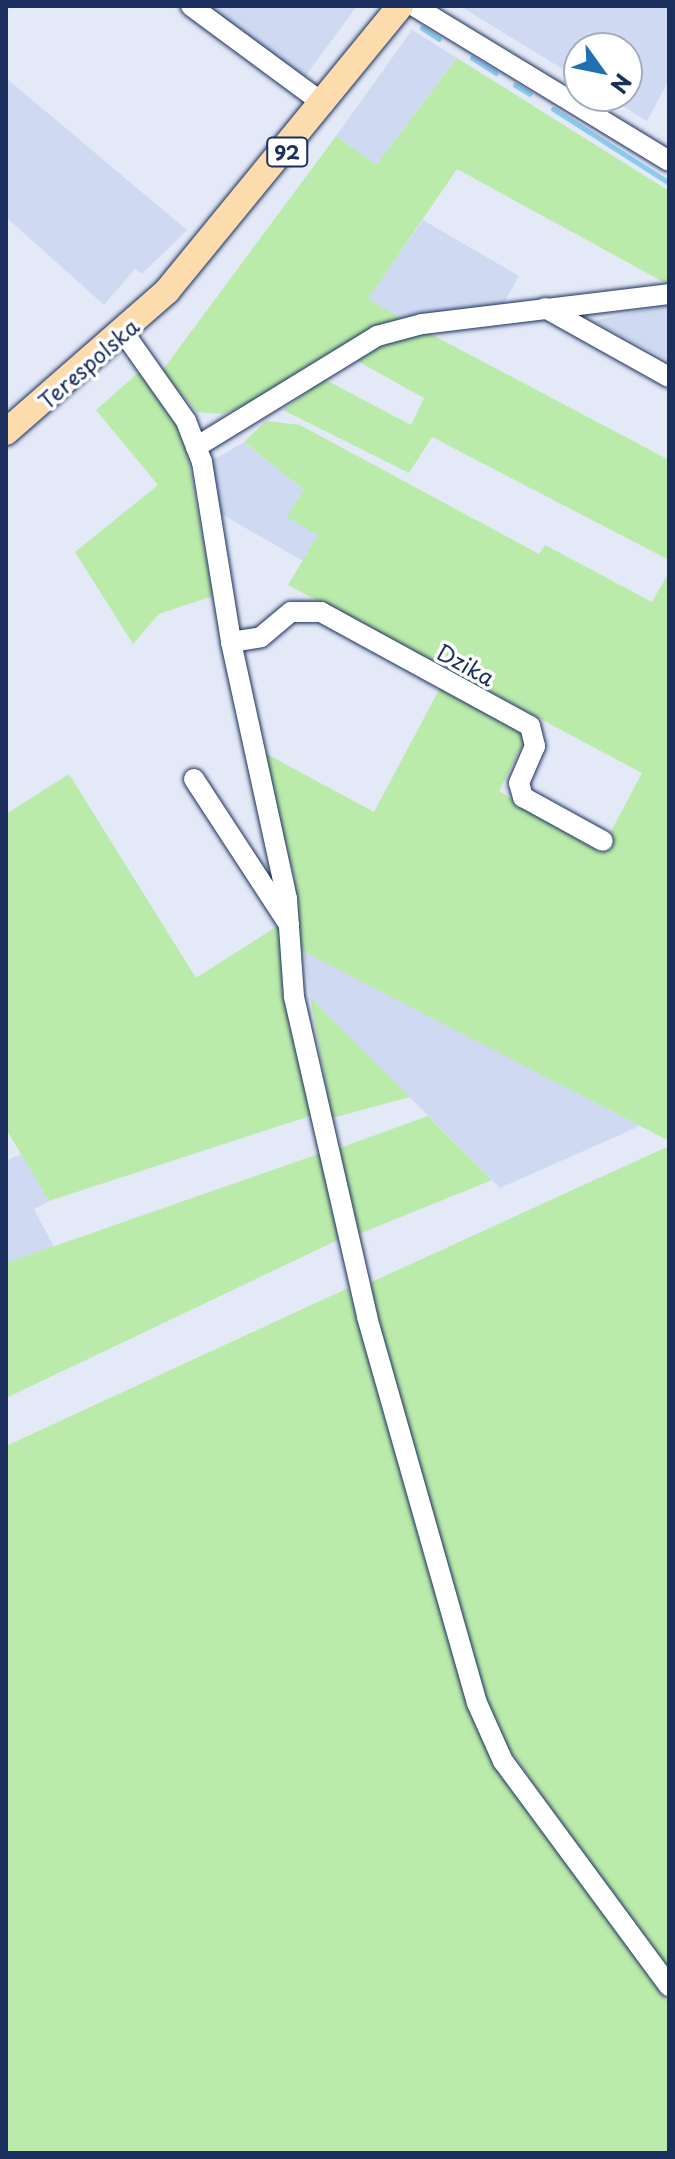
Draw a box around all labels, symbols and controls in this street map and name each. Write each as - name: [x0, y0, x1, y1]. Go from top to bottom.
- north arrow: [563, 32, 643, 112]
- text: N: [603, 68, 640, 101]
- road number: 92: [265, 136, 309, 168]
- street label: Terespolska: [32, 312, 144, 414]
- street label: Dzika: [432, 637, 500, 691]

